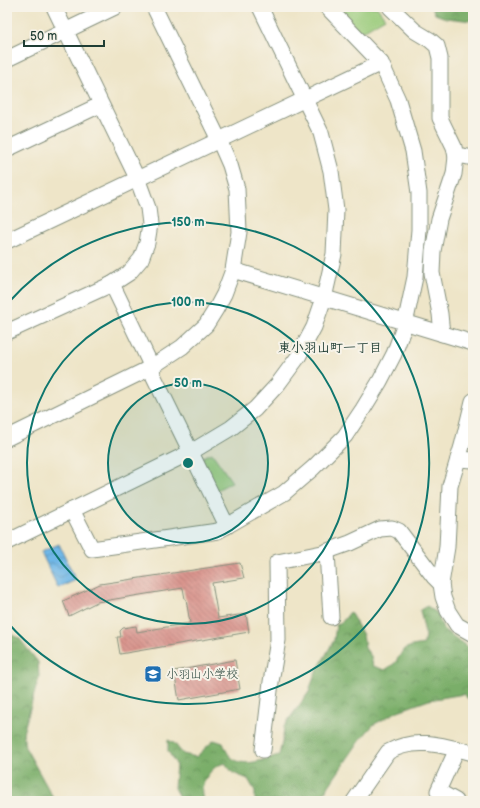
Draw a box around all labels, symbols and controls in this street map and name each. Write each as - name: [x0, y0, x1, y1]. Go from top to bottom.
- scale bar: [24, 22, 104, 48]
- text: 50 m: [30, 29, 57, 44]
- text: 150 m: [172, 215, 204, 230]
- text: 100 m: [171, 295, 205, 310]
- district label: 東小羽山町一丁目: [278, 340, 382, 356]
- text: 50 m: [174, 376, 202, 391]
- centre of rings: [181, 456, 195, 470]
- school or university icon: 小羽山小学校: [143, 664, 163, 684]
- place label: 小羽山小学校: [166, 667, 238, 682]

